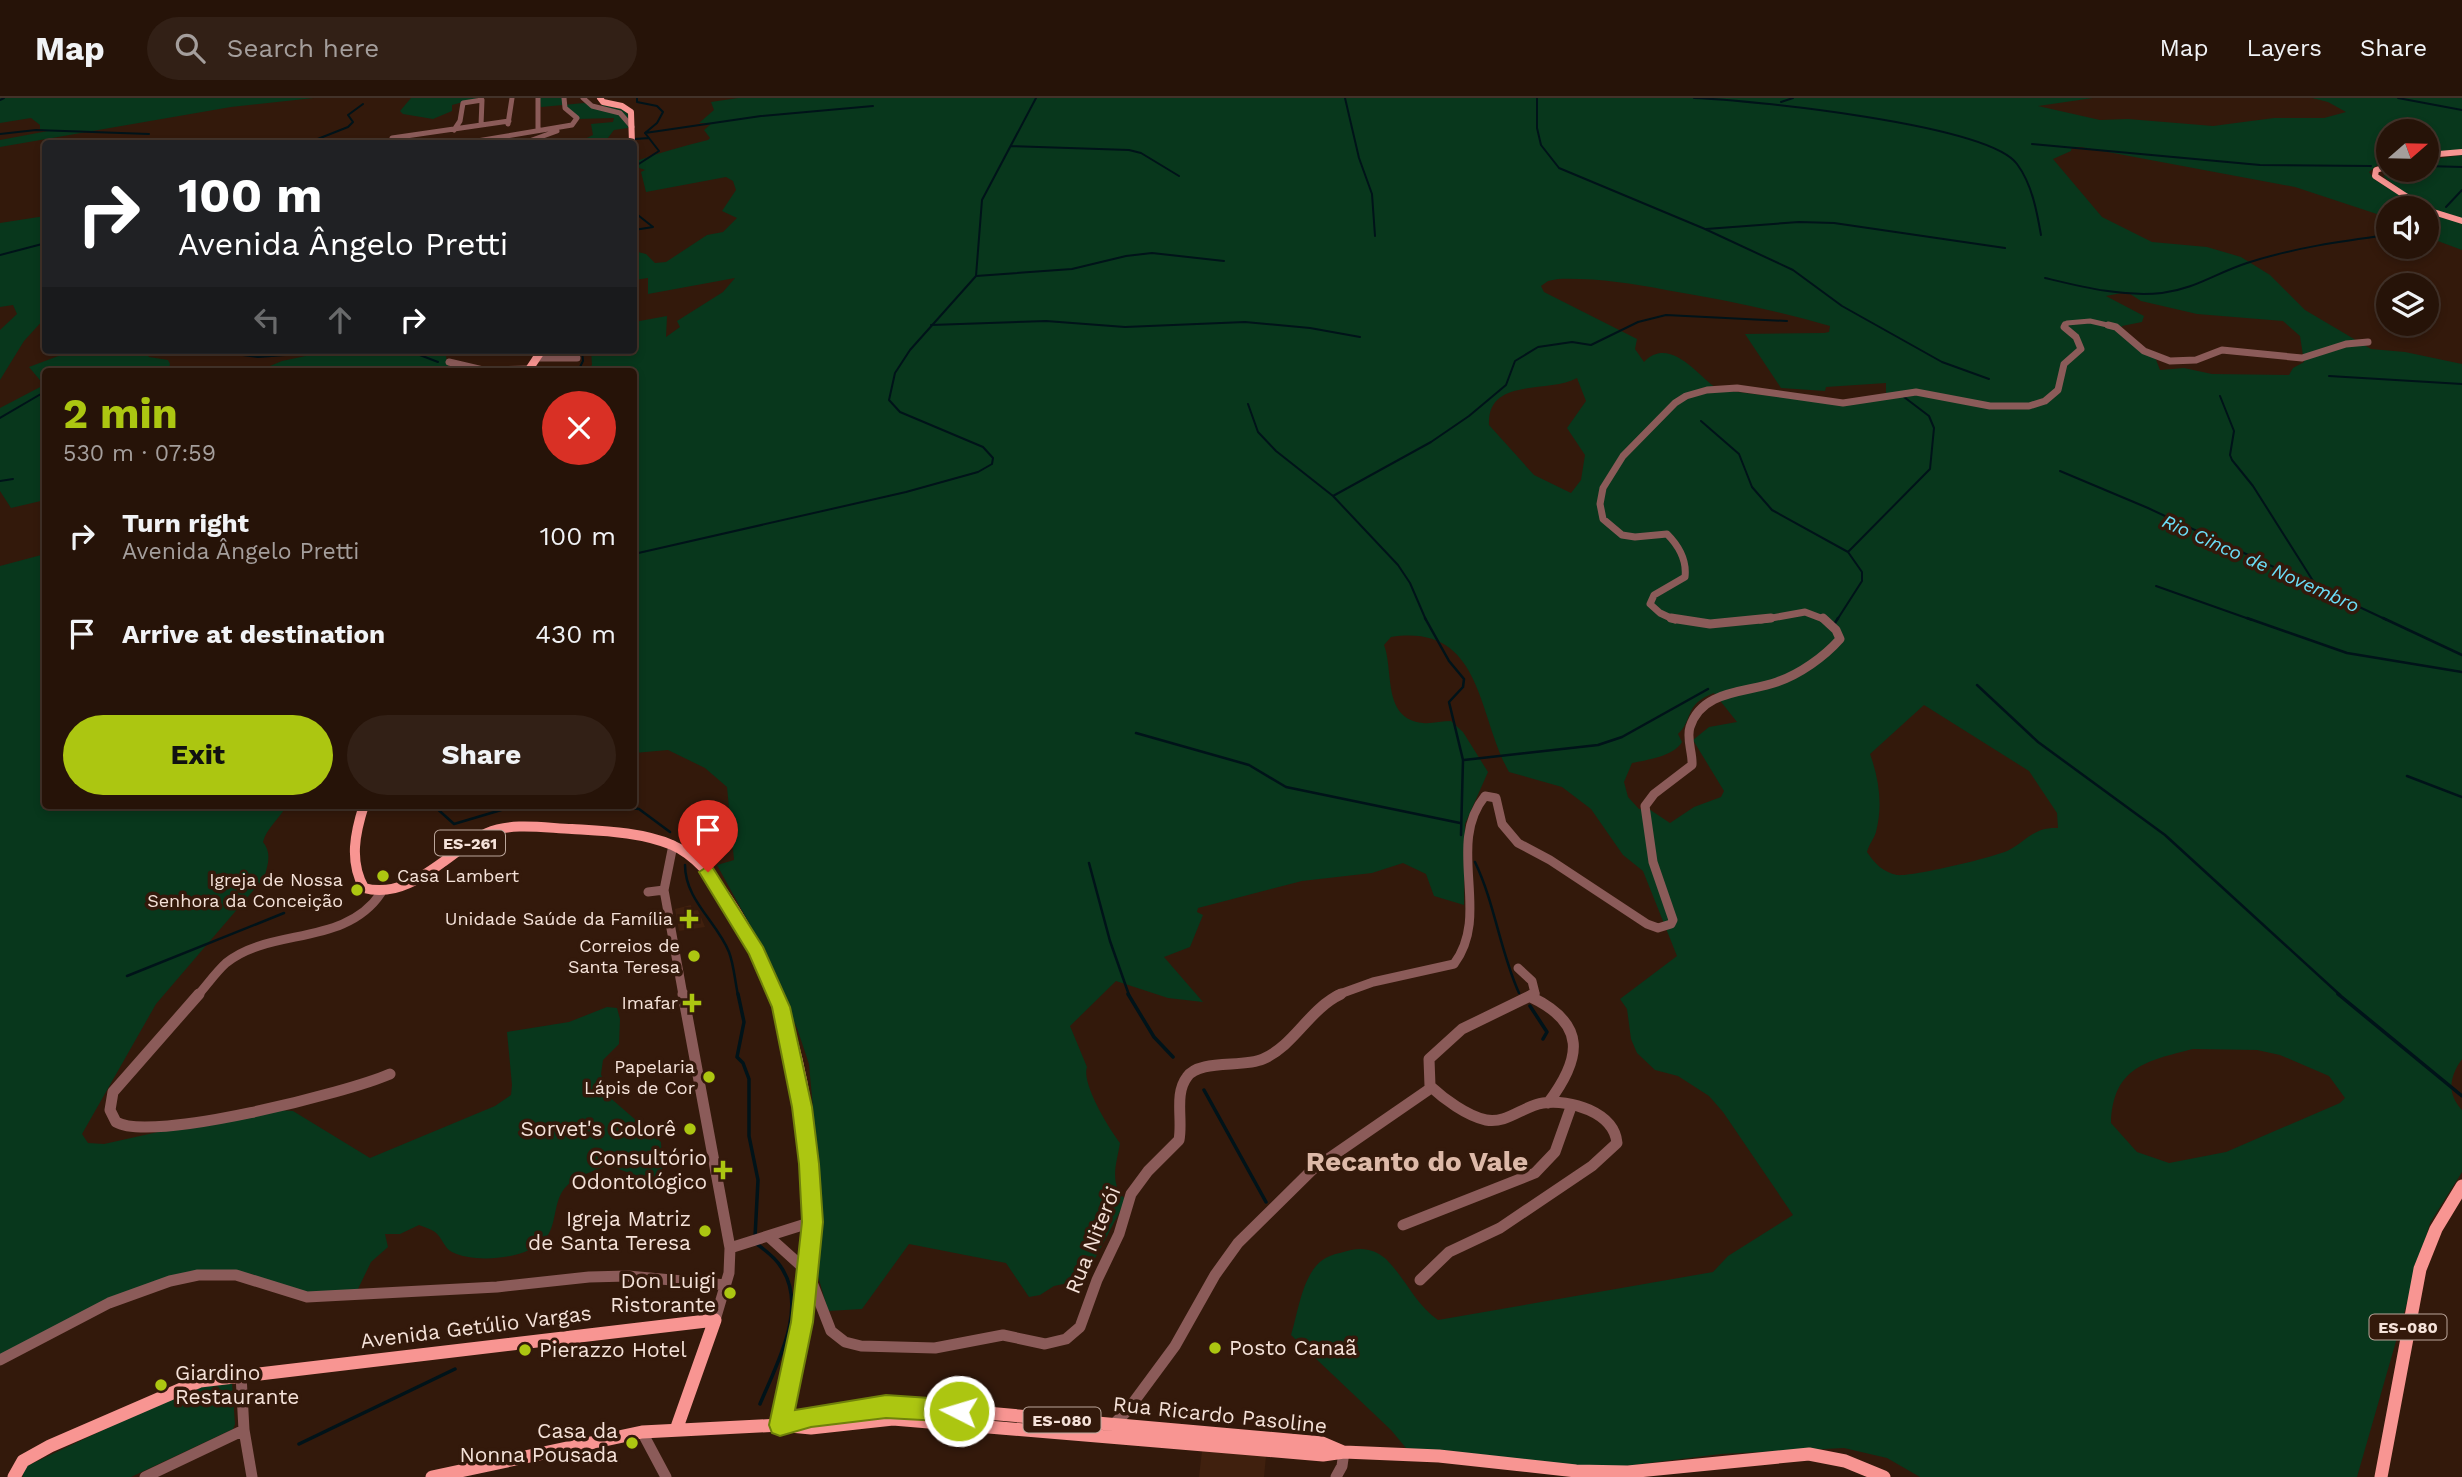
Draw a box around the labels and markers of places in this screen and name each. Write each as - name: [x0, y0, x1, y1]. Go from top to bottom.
- pin: [678, 800, 738, 872]
- place label: Casa Lambert: [397, 865, 520, 886]
- marker: Casa Lambert: [375, 868, 391, 884]
- place label: Igreja de Nossa Senhora da Conceição: [147, 869, 343, 911]
- marker: Igreja de Nossa Senhora da Conceição: [349, 882, 365, 898]
- place label: Unidade Saúde da Família: [445, 908, 673, 929]
- marker: Unidade Saúde da Família: [679, 909, 699, 929]
- place label: Correios de Santa Teresa: [568, 935, 680, 977]
- marker: Correios de Santa Teresa: [686, 948, 702, 964]
- place label: Imafar: [621, 992, 678, 1013]
- marker: Imafar: [684, 995, 700, 1011]
- place label: Papelaria Lápis de Cor: [584, 1056, 695, 1098]
- marker: Papelaria Lápis de Cor: [701, 1069, 717, 1085]
- place label: Sorvet's Colorê: [521, 1116, 676, 1141]
- marker: Sorvet's Colorê: [682, 1121, 698, 1137]
- place label: Consultório Odontológico: [571, 1145, 707, 1194]
- marker: Consultório Odontológico: [713, 1160, 733, 1180]
- place label: Igreja Matriz de Santa Teresa: [528, 1206, 691, 1255]
- marker: Igreja Matriz de Santa Teresa: [697, 1223, 713, 1239]
- place label: Don Luigi Ristorante: [610, 1268, 716, 1317]
- marker: Don Luigi Ristorante: [722, 1285, 738, 1301]
- place label: Posto Canaã: [1229, 1335, 1357, 1360]
- place label: Pierazzo Hotel: [539, 1337, 687, 1362]
- marker: Posto Canaã: [1207, 1340, 1223, 1356]
- marker: Pierazzo Hotel: [517, 1342, 533, 1358]
- place label: Giardino Restaurante: [175, 1360, 299, 1409]
- marker: Giardino Restaurante: [153, 1377, 169, 1393]
- place label: Casa da Nonna Pousada: [459, 1418, 618, 1467]
- marker: Casa da Nonna Pousada: [624, 1435, 640, 1451]

